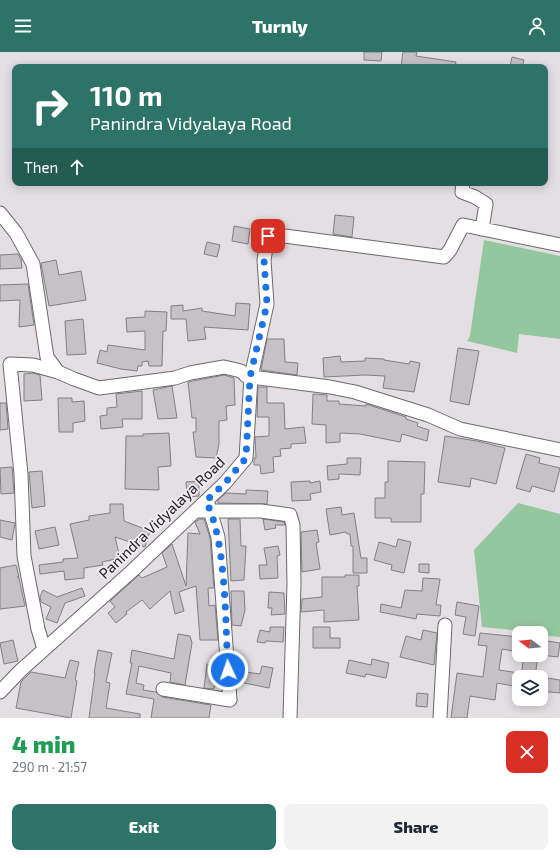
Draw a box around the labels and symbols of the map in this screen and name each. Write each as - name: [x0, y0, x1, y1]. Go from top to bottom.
- pin: [251, 219, 285, 253]
- street label: Panindra Vidyalaya Road: [95, 452, 228, 582]
- north arrow: [512, 626, 548, 662]
- position arrow: [207, 649, 249, 691]

